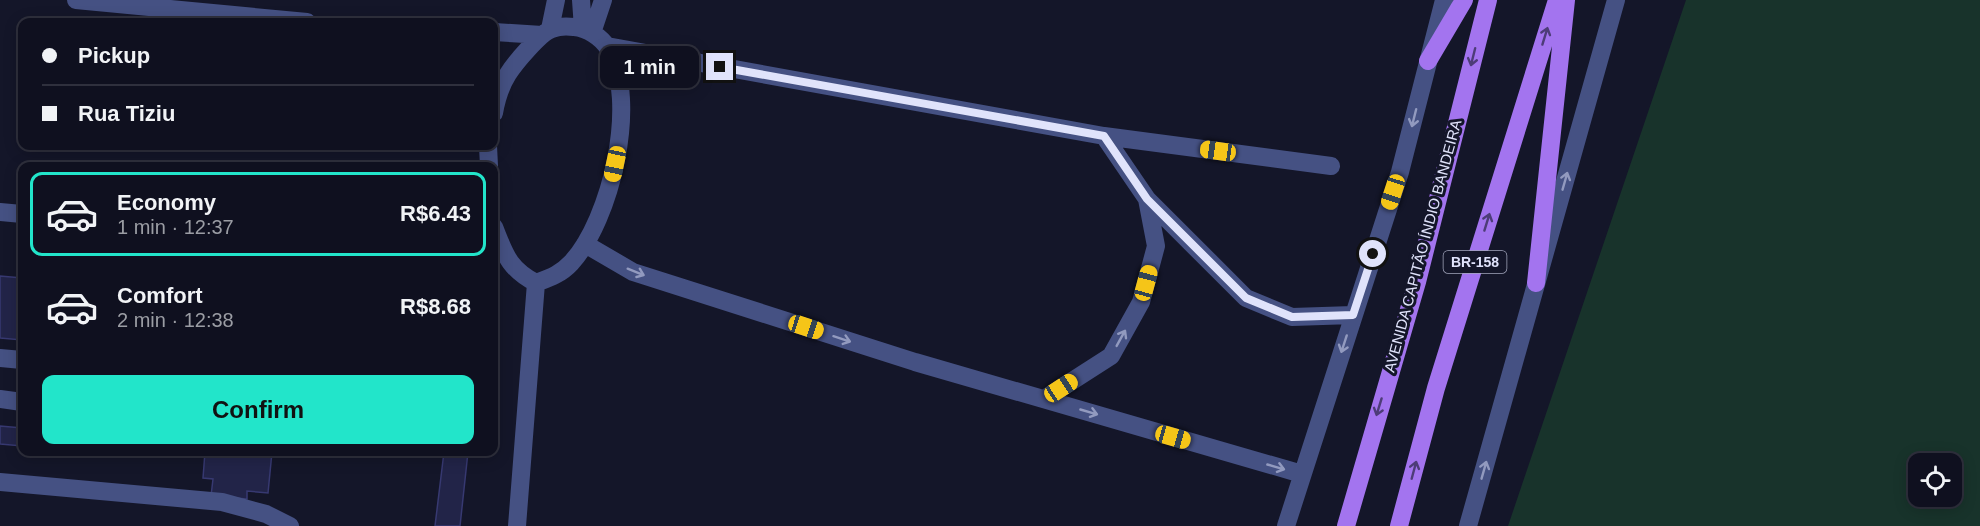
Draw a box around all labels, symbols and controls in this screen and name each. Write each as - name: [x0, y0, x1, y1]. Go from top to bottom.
- one-way arrow: [1541, 27, 1552, 46]
- text: Pickup: [78, 43, 150, 68]
- callout: 1 min: [600, 46, 699, 88]
- one-way arrow: [1466, 47, 1478, 66]
- route end: [706, 53, 733, 80]
- text: 1 min: [623, 56, 676, 78]
- text: Rua Tiziu: [78, 101, 175, 126]
- one-way arrow: [1407, 108, 1419, 127]
- street label: AVENIDA CAPITÃO ÍNDIO BANDEIRA: [1381, 118, 1464, 374]
- car: [1199, 140, 1237, 162]
- car: [602, 145, 628, 183]
- car: [1379, 172, 1407, 212]
- one-way arrow: [1560, 172, 1571, 191]
- icon: car: [45, 187, 99, 241]
- text: Economy: [117, 190, 216, 215]
- text: R$6.43: [400, 201, 471, 226]
- one-way arrow: [1483, 213, 1494, 232]
- text: 1 min · 12:37: [117, 216, 234, 238]
- route start: [1359, 240, 1386, 267]
- road number: BR-158: [1444, 251, 1506, 273]
- car: [1133, 263, 1159, 303]
- one-way arrow: [627, 267, 645, 278]
- icon: car: [45, 280, 99, 334]
- text: Comfort: [117, 283, 203, 308]
- text: R$8.68: [400, 294, 471, 319]
- text: 2 min · 12:38: [117, 309, 234, 331]
- car: [786, 313, 826, 341]
- one-way arrow: [1116, 329, 1127, 347]
- one-way arrow: [832, 334, 851, 345]
- one-way arrow: [1338, 334, 1349, 353]
- car: [1041, 371, 1081, 405]
- button: Confirm: [42, 375, 474, 444]
- one-way arrow: [1373, 397, 1384, 416]
- one-way arrow: [1079, 407, 1098, 418]
- car: [1153, 423, 1193, 451]
- map controls: [1908, 453, 1962, 507]
- button: locate: [1908, 453, 1962, 507]
- one-way arrow: [1409, 460, 1420, 479]
- one-way arrow: [1266, 461, 1285, 473]
- one-way arrow: [1479, 461, 1490, 480]

